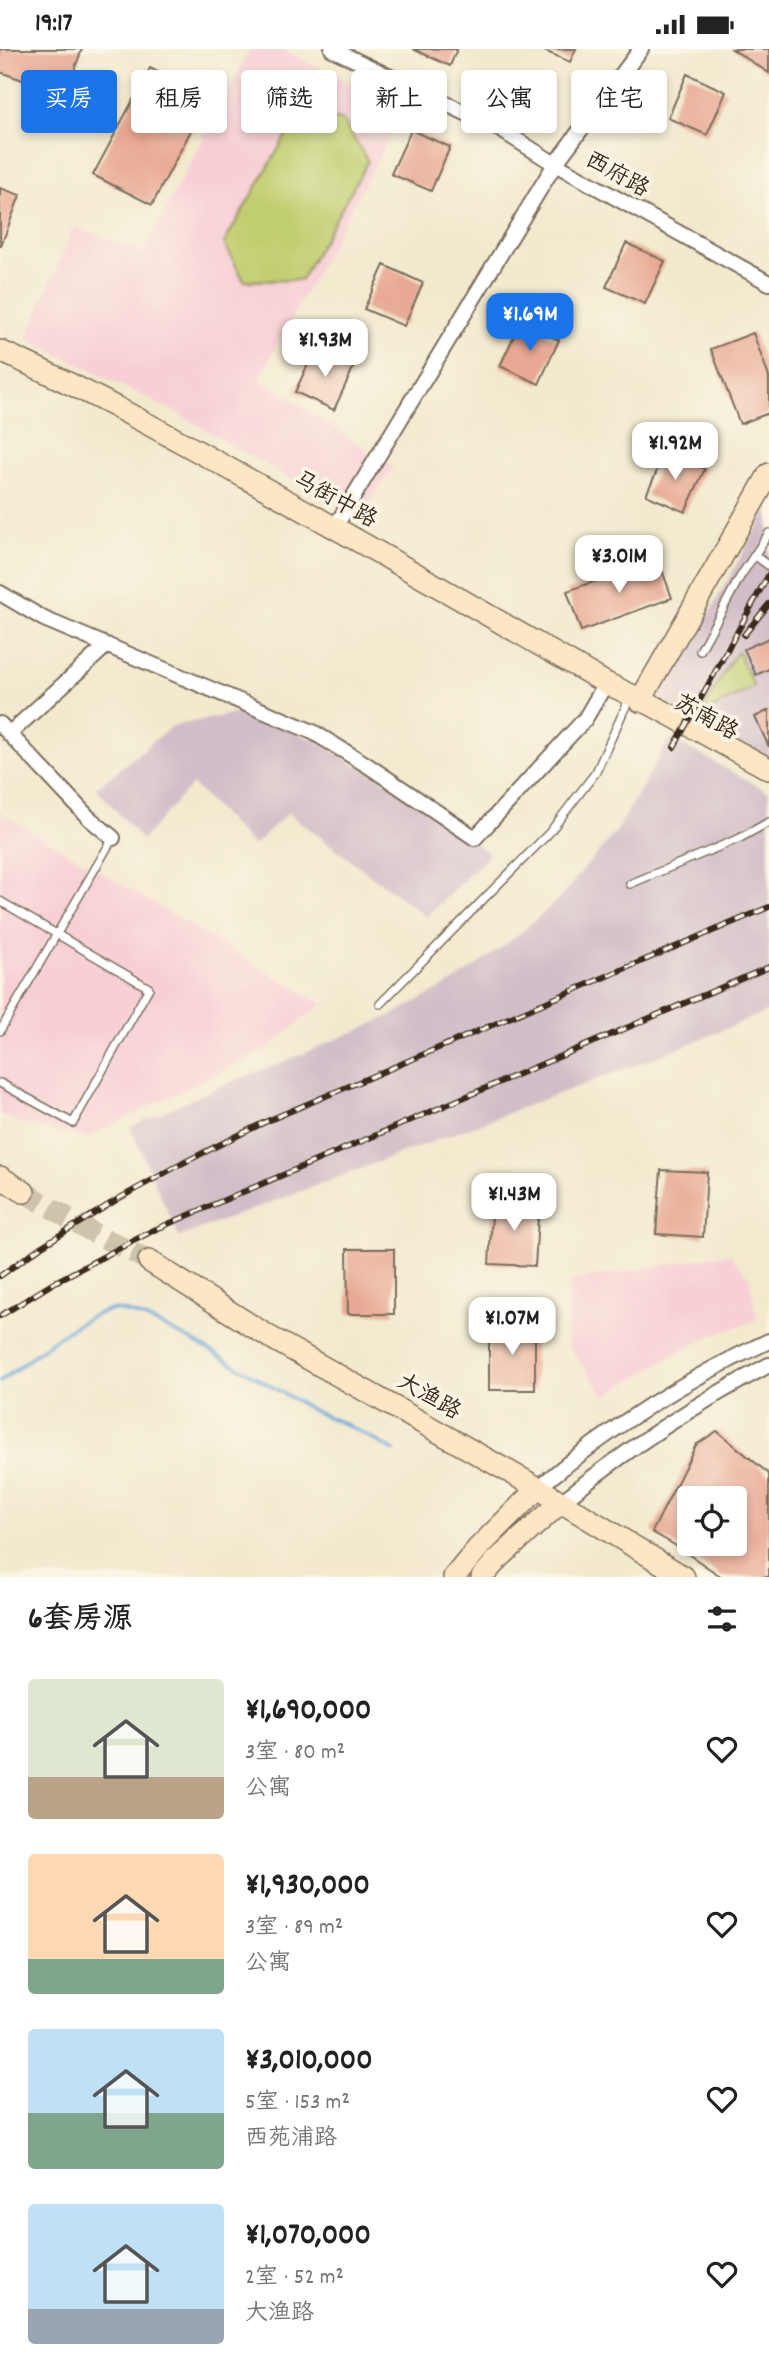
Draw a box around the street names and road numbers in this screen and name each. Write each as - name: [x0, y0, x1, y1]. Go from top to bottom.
- street label: 西府路: [578, 145, 654, 207]
- street label: 马街中路: [286, 464, 383, 538]
- street label: 苏南路: [667, 688, 743, 750]
- street label: 大渔路: [390, 1366, 466, 1430]

